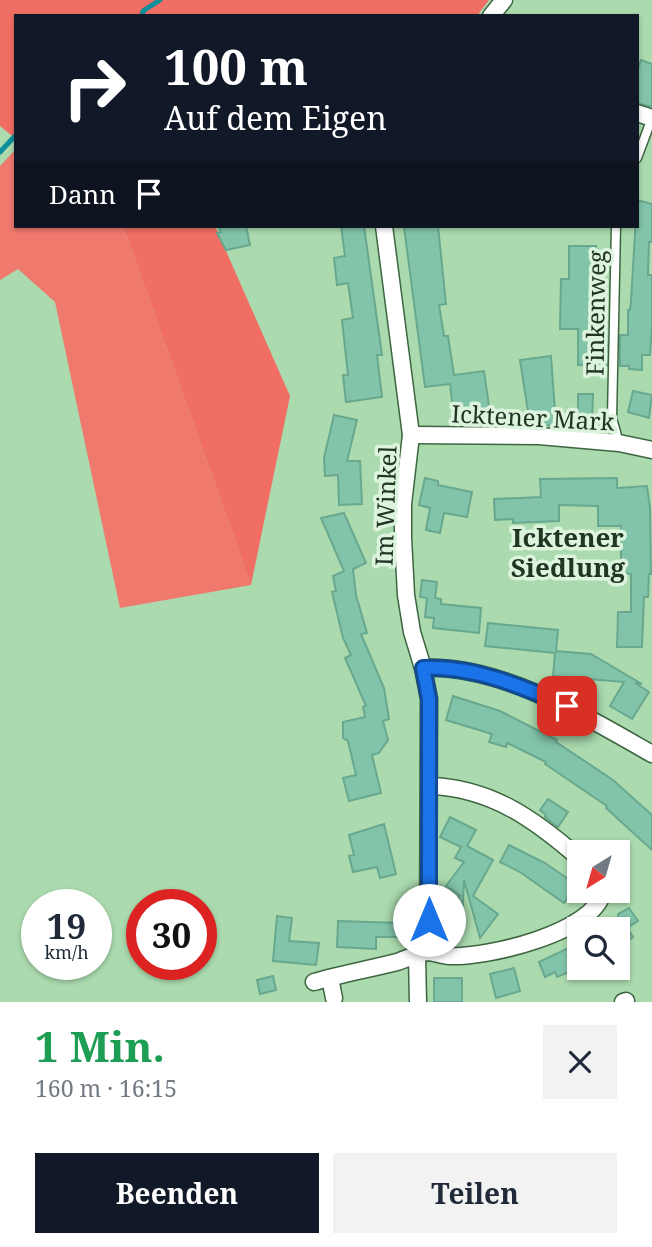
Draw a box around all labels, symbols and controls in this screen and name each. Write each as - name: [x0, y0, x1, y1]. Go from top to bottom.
- text: 100 m: [164, 33, 308, 99]
- icon: right: [49, 42, 140, 133]
- text: Auf dem Eigen: [164, 96, 387, 139]
- icon: arrive: [130, 175, 168, 213]
- text: Dann: [49, 176, 116, 212]
- street label: Finkenweg: [577, 250, 613, 376]
- street label: Icktener Mark: [451, 396, 616, 438]
- street label: Im Winkel: [366, 445, 404, 566]
- district label: Icktener Siedlung: [511, 519, 626, 585]
- pin: [537, 676, 597, 736]
- icon: arrive: [548, 687, 586, 725]
- north arrow: [567, 840, 630, 903]
- map controls: [567, 840, 630, 980]
- position arrow: [392, 883, 466, 957]
- speed limit sign: 30: [126, 889, 217, 980]
- text: 19: [47, 902, 86, 949]
- button: search: [567, 917, 630, 980]
- text: km/h: [44, 940, 89, 964]
- text: 1 Min.: [35, 1017, 165, 1074]
- button: close: [543, 1025, 617, 1099]
- text: 160 m · 16:15: [35, 1072, 177, 1104]
- button: Beenden: [35, 1153, 319, 1233]
- button: Teilen: [333, 1153, 617, 1233]

